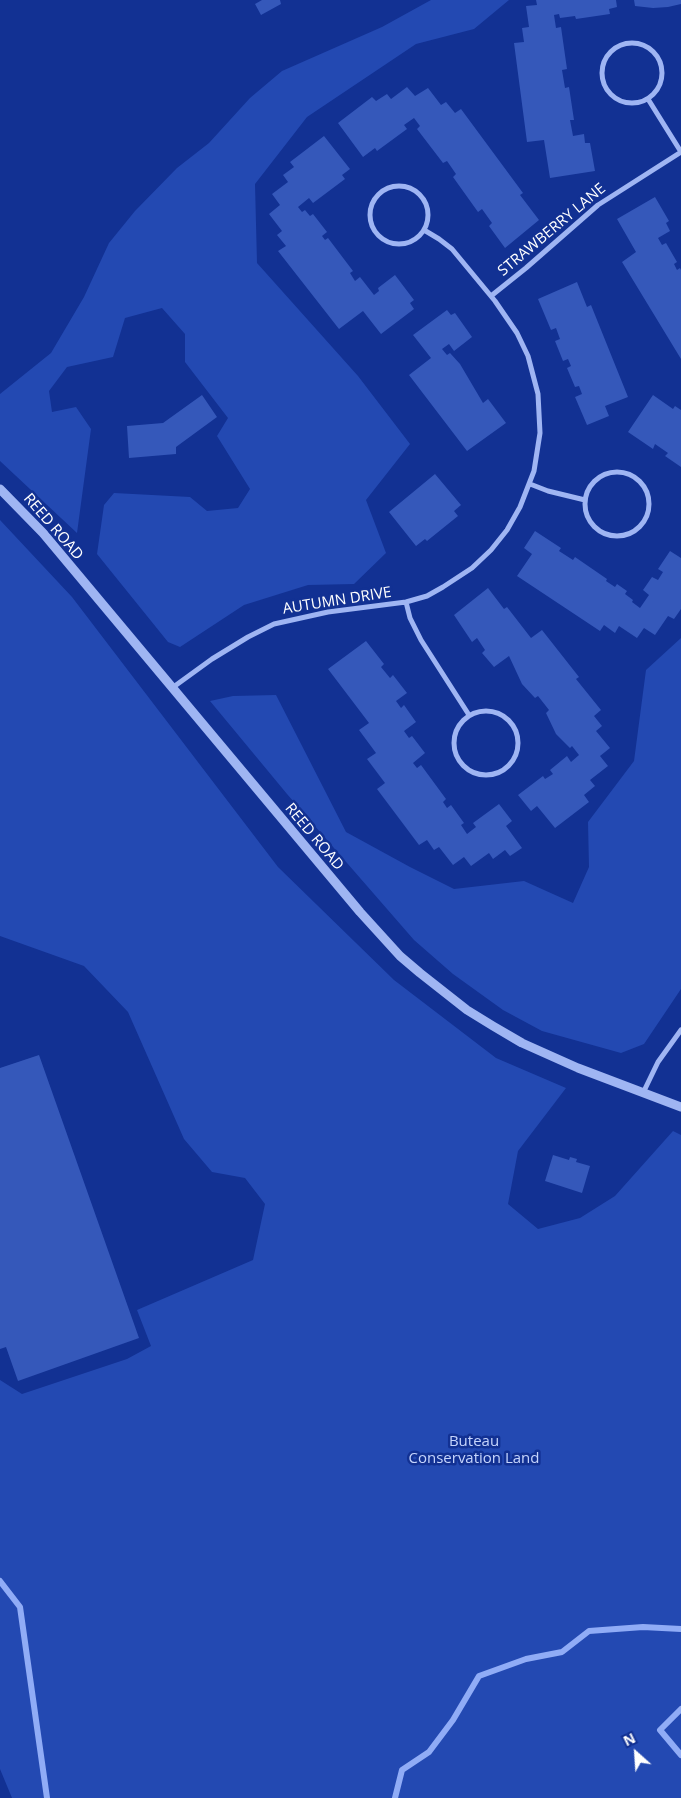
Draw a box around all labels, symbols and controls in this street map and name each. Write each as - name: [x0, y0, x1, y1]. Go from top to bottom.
- street label: STRAWBERRY LANE: [495, 180, 609, 280]
- street label: REED ROAD: [19, 490, 87, 564]
- street label: AUTUMN DRIVE: [281, 584, 393, 618]
- street label: REED ROAD: [281, 800, 347, 874]
- park label: Buteau Conservation Land: [409, 1433, 539, 1468]
- north arrow: [611, 1728, 661, 1778]
- text: N: [620, 1728, 638, 1750]

